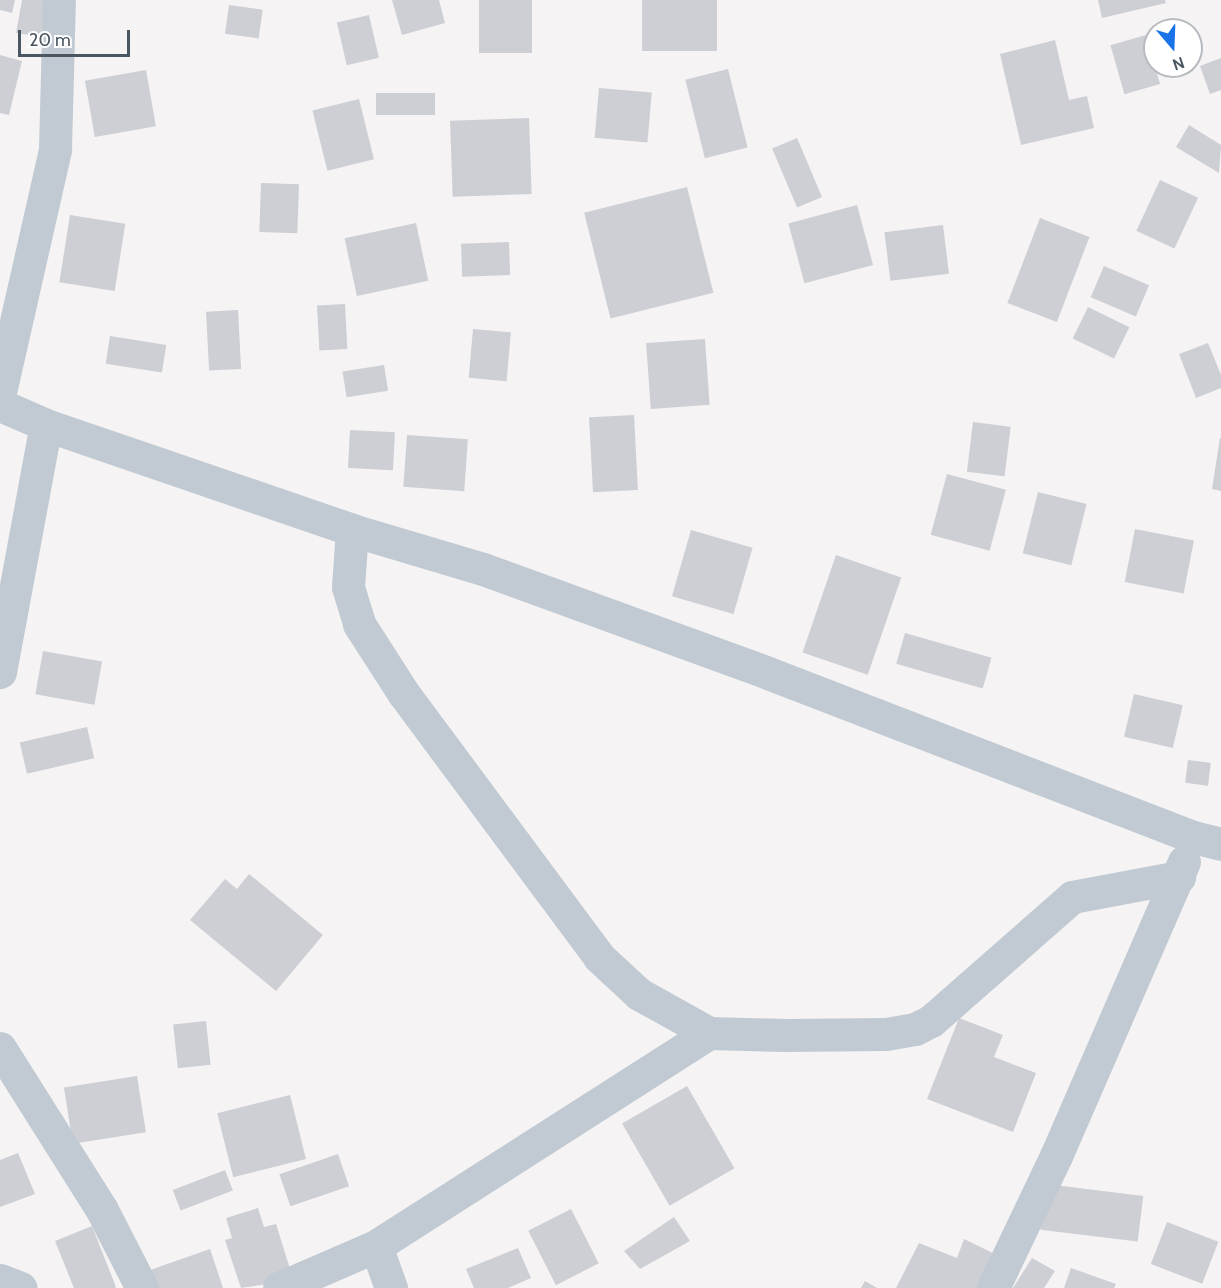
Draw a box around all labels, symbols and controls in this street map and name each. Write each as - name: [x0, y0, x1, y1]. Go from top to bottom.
- scale bar: [21, 18, 134, 56]
- north arrow: [1143, 18, 1203, 78]
- text: 20 m: [29, 29, 71, 51]
- text: N: [1170, 53, 1187, 74]

